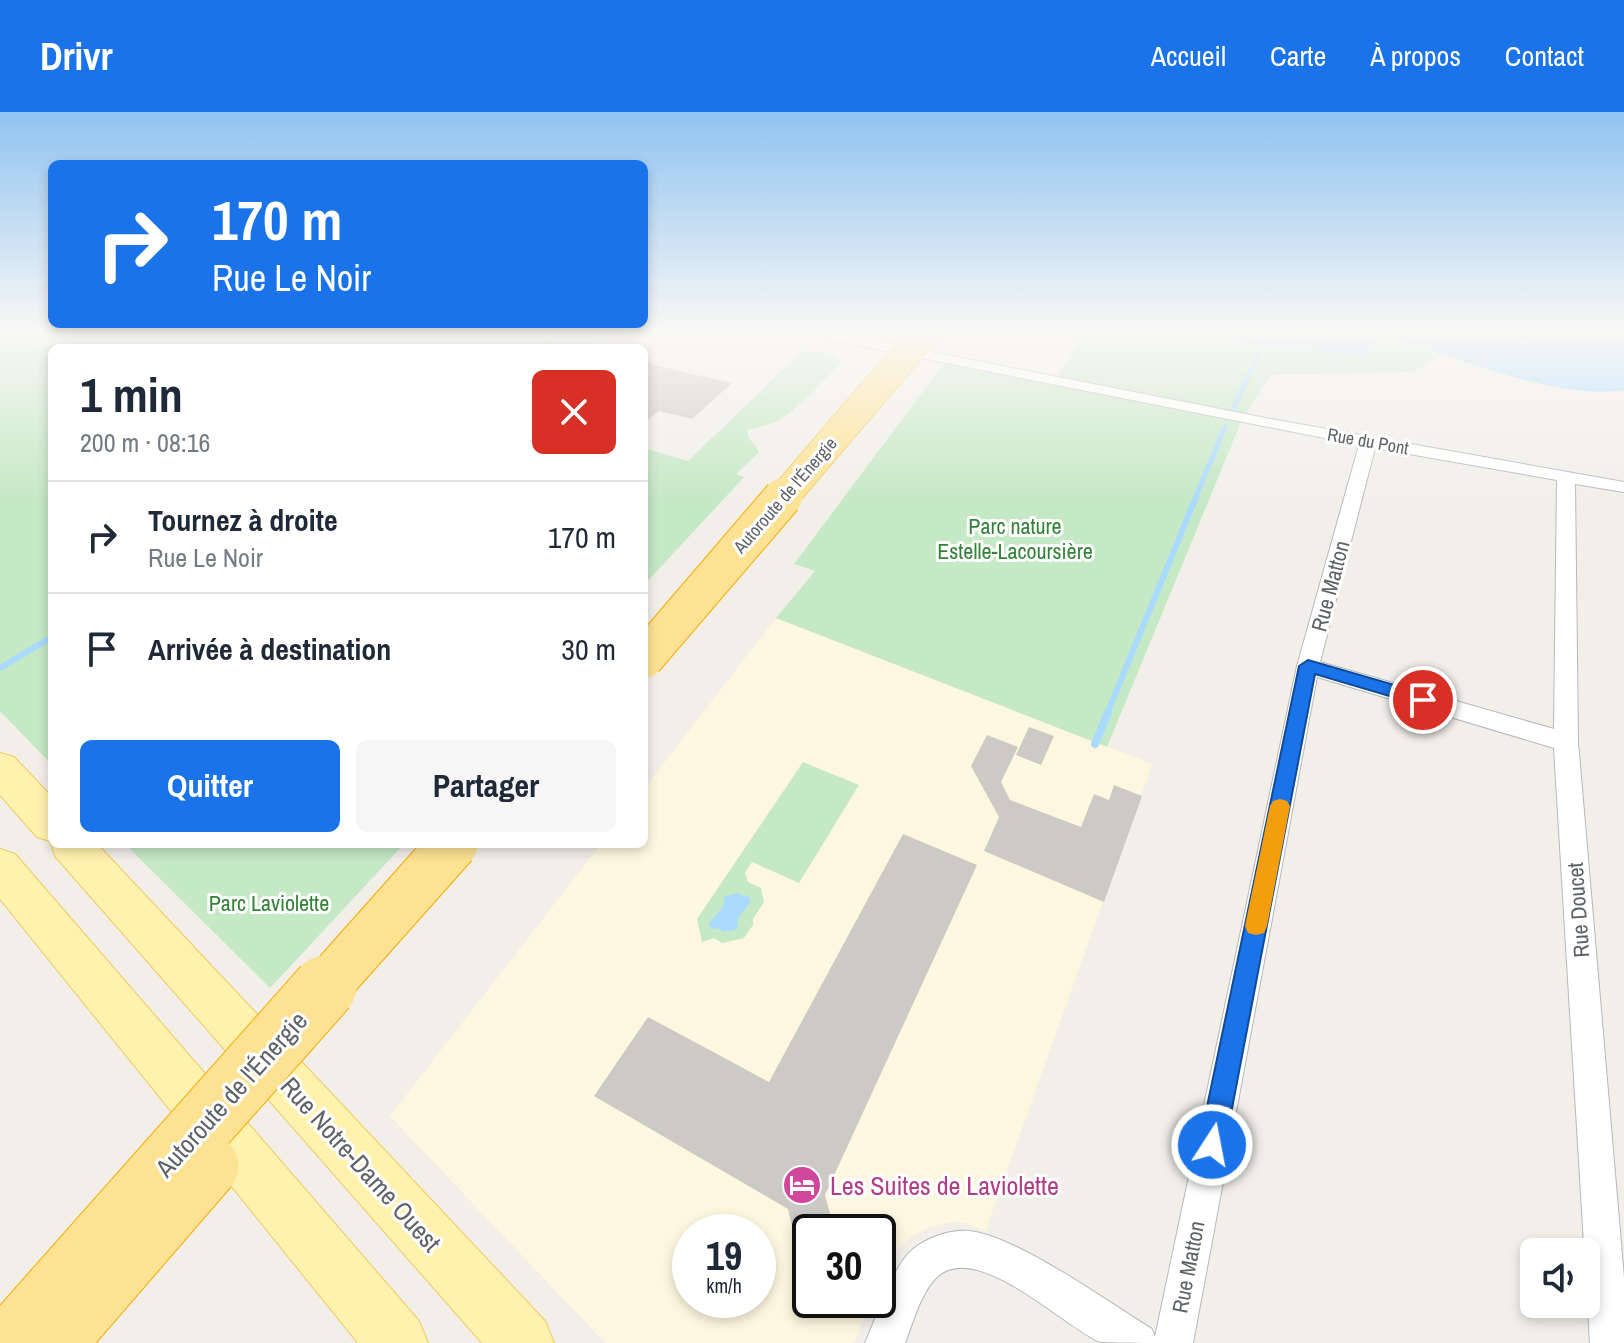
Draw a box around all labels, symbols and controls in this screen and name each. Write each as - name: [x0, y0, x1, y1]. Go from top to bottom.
- text: Drivr: [40, 31, 113, 82]
- text: Accueil: [1151, 37, 1226, 75]
- text: Carte: [1270, 37, 1326, 75]
- text: À propos: [1370, 37, 1461, 75]
- text: Contact: [1505, 37, 1584, 75]
- text: 170 m: [212, 182, 342, 257]
- icon: right: [80, 192, 184, 296]
- text: Rue Le Noir: [212, 254, 371, 302]
- text: 1 min: [80, 362, 183, 427]
- button: close: [532, 370, 616, 454]
- street label: Rue du Pont: [1325, 422, 1411, 460]
- text: 200 m · 08:16: [80, 425, 210, 460]
- street label: Autoroute de l'Énergie: [727, 432, 842, 559]
- text: Tournez à droite: [148, 500, 338, 540]
- park label: Parc nature Estelle-Lacoursière: [937, 511, 1093, 566]
- icon: right: [80, 515, 124, 559]
- text: 170 m: [548, 517, 616, 557]
- street label: Rue Matton: [1303, 537, 1357, 635]
- text: Rue Le Noir: [148, 540, 263, 575]
- icon: arrive: [80, 627, 124, 671]
- text: Arrivée à destination: [148, 629, 391, 669]
- text: 30 m: [561, 629, 616, 669]
- pin: [1389, 666, 1457, 734]
- icon: arrive: [1401, 678, 1445, 722]
- button: Quitter: [80, 740, 340, 832]
- button: Partager: [356, 740, 616, 832]
- street label: Rue Doucet: [1560, 861, 1596, 959]
- park label: Parc Laviolette: [209, 888, 329, 918]
- street label: Autoroute de l'Énergie: [147, 1004, 315, 1185]
- street label: Rue Notre-Dame Ouest: [273, 1069, 449, 1259]
- position arrow: [1170, 1103, 1254, 1187]
- hotel icon: Les Suites de Laviolette: [781, 1164, 823, 1206]
- place label: Les Suites de Laviolette: [830, 1168, 1059, 1203]
- speed limit sign: 30: [792, 1214, 896, 1318]
- street label: Rue Matton: [1164, 1218, 1212, 1316]
- text: 19: [706, 1229, 742, 1282]
- map controls: [1520, 1238, 1600, 1318]
- button: sound: [1520, 1238, 1600, 1318]
- text: km/h: [706, 1272, 742, 1299]

